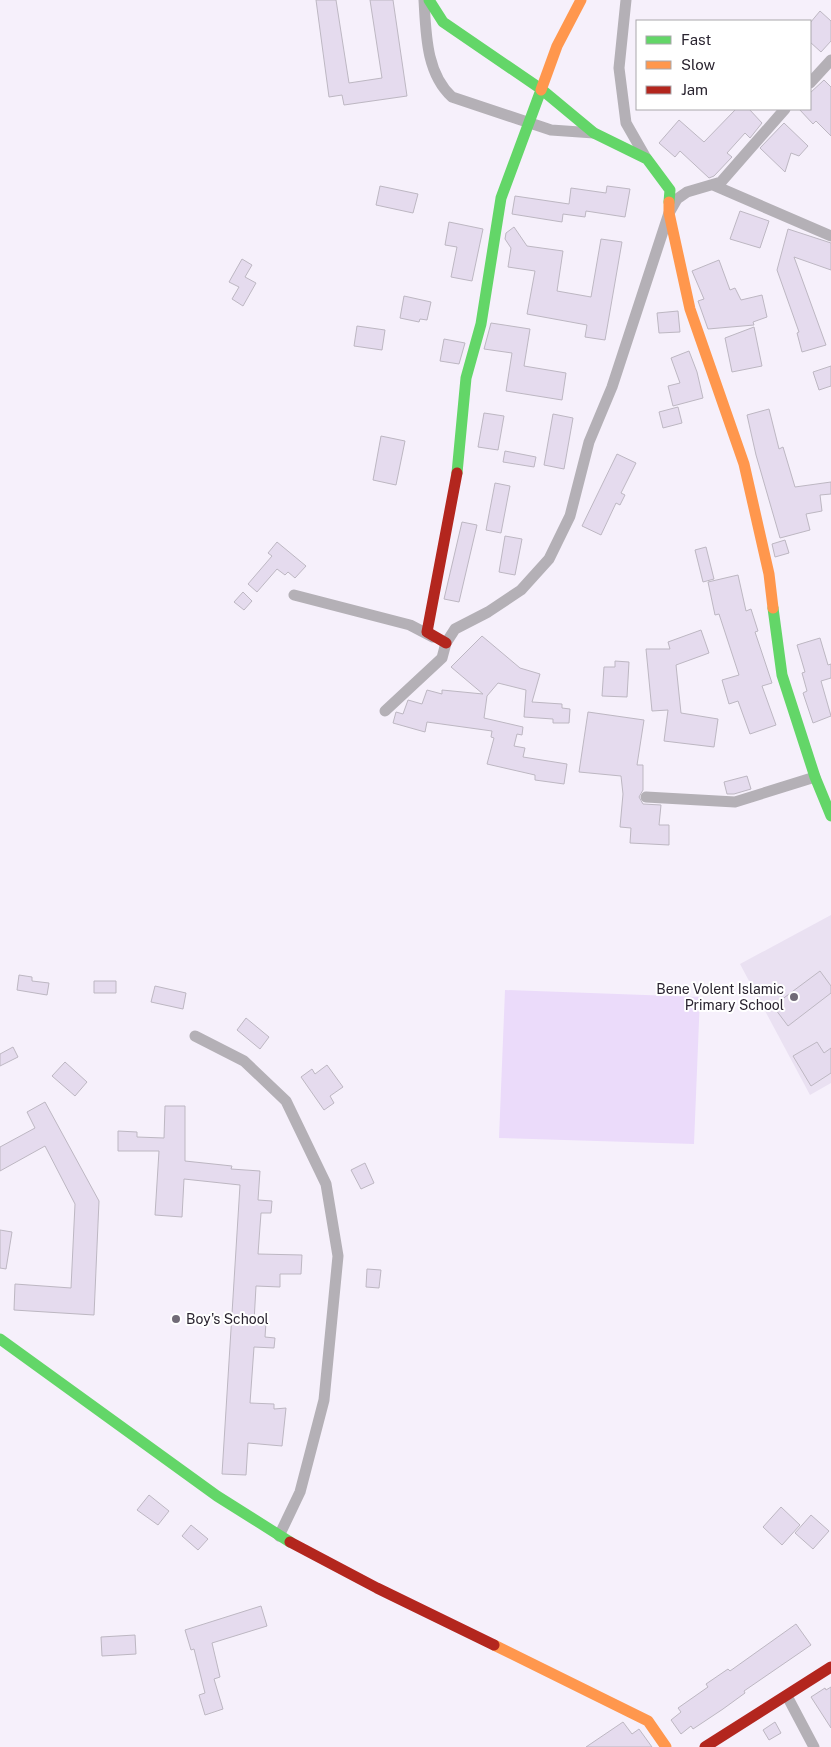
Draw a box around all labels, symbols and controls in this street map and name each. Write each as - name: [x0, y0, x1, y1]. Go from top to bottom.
- legend: [636, 20, 811, 110]
- text: Fast: [681, 31, 711, 48]
- text: Slow: [681, 56, 716, 73]
- text: Jam: [681, 81, 708, 98]
- place label: Bene Volent Islamic Primary School: [656, 981, 784, 1013]
- marker: Bene Volent Islamic Primary School: [788, 991, 800, 1003]
- place label: Boy's School: [186, 1311, 269, 1327]
- marker: Boy's School: [170, 1313, 182, 1325]

